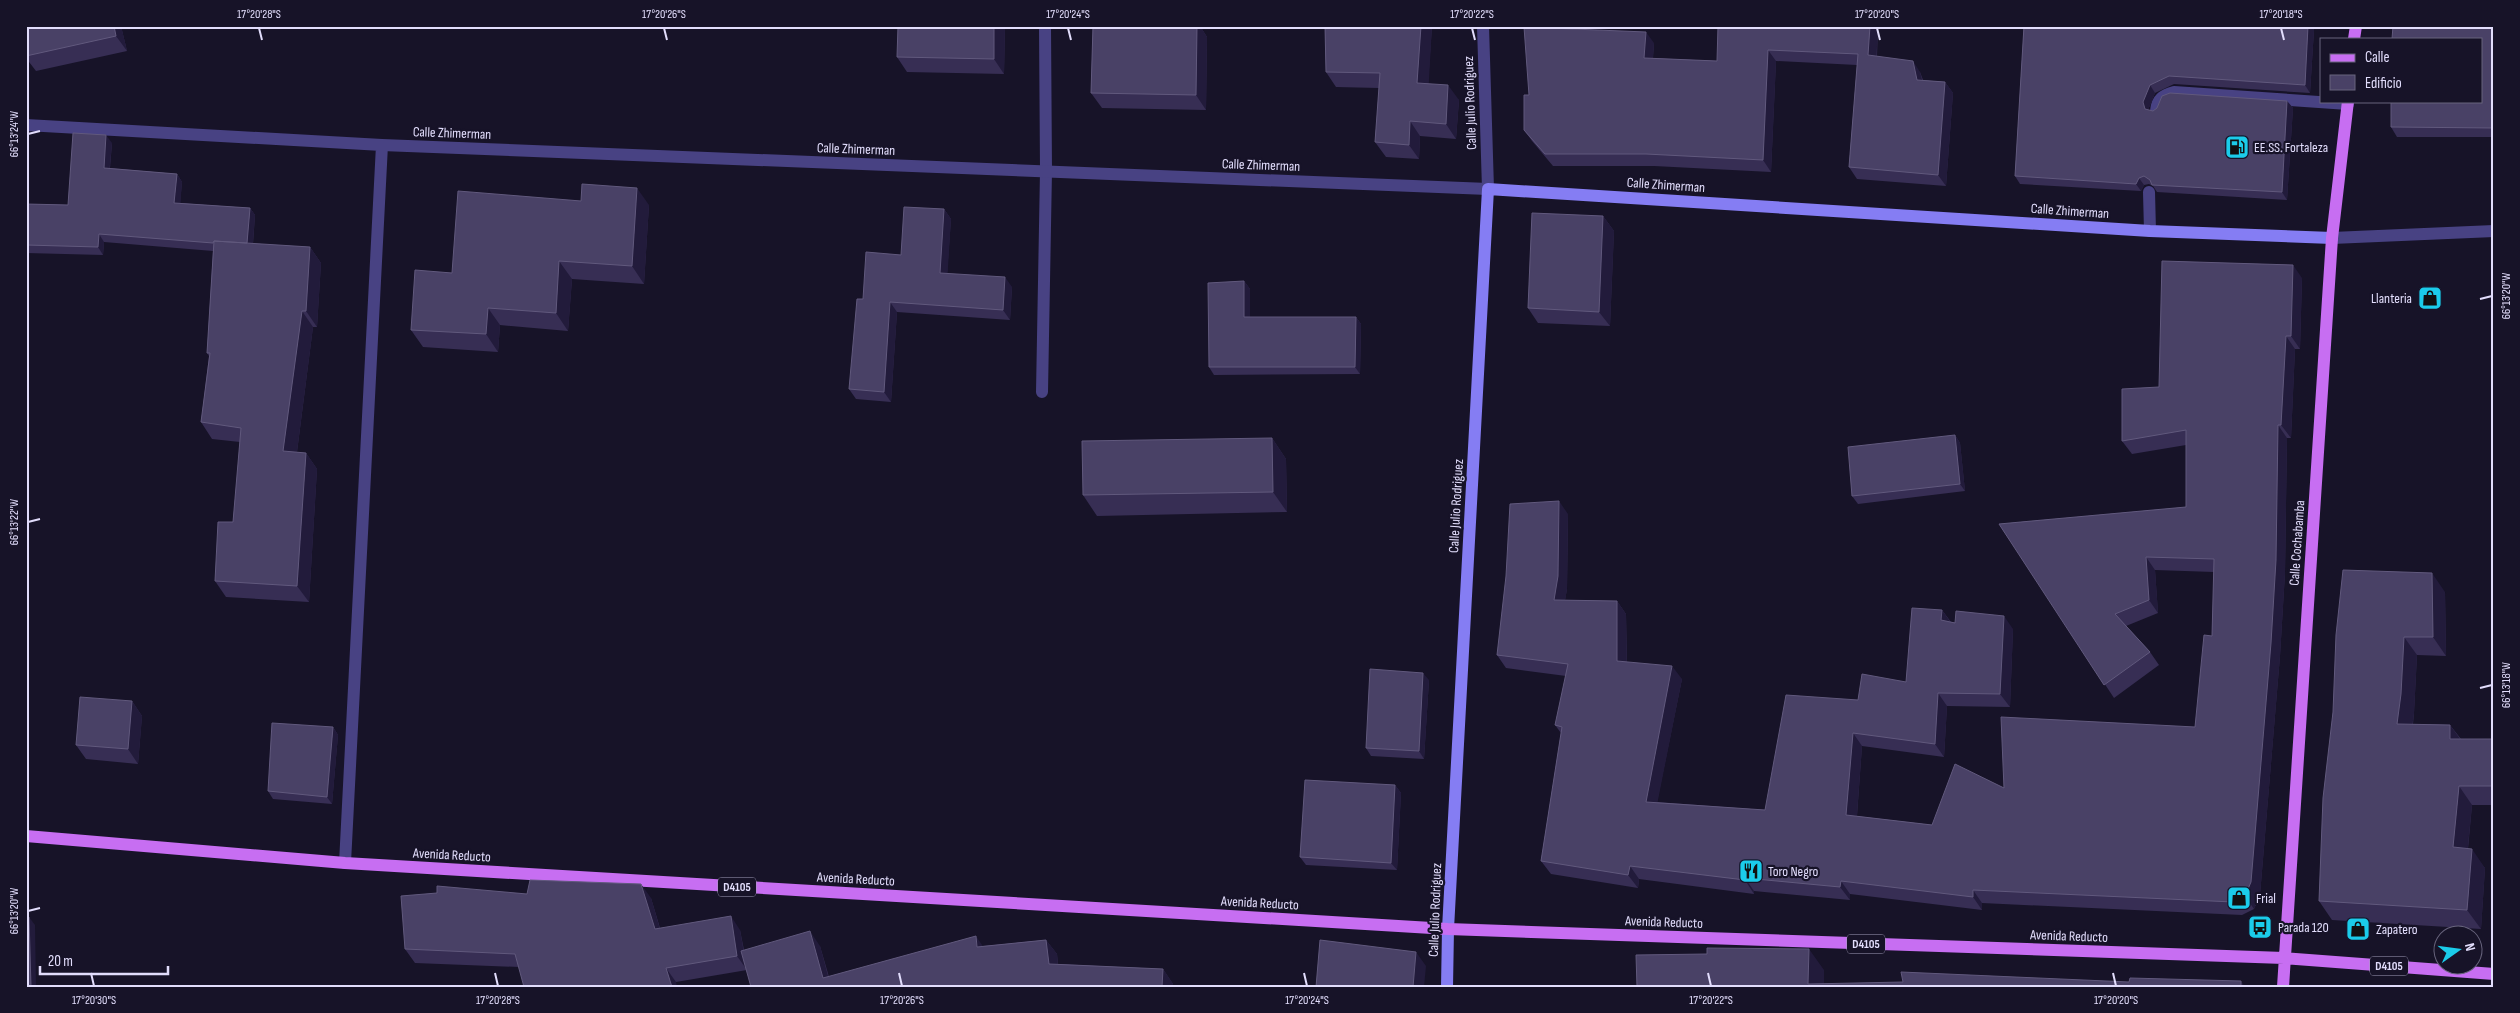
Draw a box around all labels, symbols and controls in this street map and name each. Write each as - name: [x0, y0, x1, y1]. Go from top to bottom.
- text: 17°20'28"S: [237, 7, 281, 22]
- text: 17°20'26"S: [642, 7, 686, 22]
- text: 17°20'24"S: [1046, 7, 1090, 22]
- text: 17°20'22"S: [1450, 7, 1494, 22]
- text: 17°20'20"S: [1855, 7, 1899, 22]
- text: 17°20'18"S: [2259, 7, 2303, 22]
- legend: [2320, 38, 2482, 102]
- text: Calle: [2365, 48, 2389, 67]
- street label: Calle Julio Rodriguez: [1460, 56, 1480, 150]
- text: Edificio: [2365, 74, 2402, 93]
- text: 66°13'24"W: [7, 111, 22, 157]
- street label: Calle Zhimerman: [413, 123, 491, 143]
- fuel station icon: EE.SS. Fortaleza: [2224, 134, 2250, 160]
- street label: Calle Zhimerman: [817, 139, 895, 159]
- place label: EE.SS. Fortaleza: [2254, 139, 2328, 156]
- street label: Calle Zhimerman: [1222, 155, 1300, 175]
- street label: Calle Zhimerman: [1626, 174, 1706, 196]
- street label: Calle Zhimerman: [2030, 200, 2110, 222]
- text: 66°13'20"W: [2499, 272, 2514, 319]
- shop icon: Llanteria: [2417, 285, 2443, 311]
- place label: Llanteria: [2371, 290, 2412, 307]
- street label: Calle Julio Rodriguez: [1445, 459, 1467, 553]
- text: 66°13'22"W: [7, 499, 22, 545]
- street label: Calle Cochabamba: [2286, 500, 2308, 586]
- text: 66°13'18"W: [2499, 662, 2514, 708]
- street label: Avenida Reducto: [412, 844, 492, 866]
- restaurant icon: Toro Negro: [1738, 858, 1764, 884]
- street label: Calle Julio Rodriguez: [1425, 863, 1445, 957]
- place label: Toro Negro: [1768, 863, 1819, 880]
- street label: Avenida Reducto: [816, 868, 896, 890]
- road number: D4105: [718, 878, 756, 896]
- shop icon: Frial: [2226, 885, 2252, 911]
- text: 66°13'20"W: [7, 887, 22, 934]
- place label: Frial: [2256, 890, 2276, 907]
- street label: Avenida Reducto: [1220, 892, 1300, 914]
- street label: Avenida Reducto: [1624, 912, 1703, 932]
- bus stop icon: Parada 120: [2247, 914, 2273, 940]
- shop icon: Zapatero: [2345, 916, 2371, 942]
- place label: Parada 120: [2278, 919, 2329, 936]
- place label: Zapatero: [2376, 921, 2418, 938]
- street label: Avenida Reducto: [2029, 926, 2108, 946]
- north arrow: [2432, 926, 2482, 976]
- road number: D4105: [1847, 934, 1885, 954]
- text: N: [2461, 941, 2479, 953]
- scale bar: [40, 943, 168, 975]
- text: 20 m: [48, 952, 73, 971]
- road number: D4105: [2370, 956, 2408, 976]
- text: 17°20'30"S: [72, 993, 116, 1008]
- text: 17°20'28"S: [476, 993, 520, 1008]
- text: 17°20'26"S: [880, 993, 924, 1008]
- text: 17°20'24"S: [1285, 993, 1329, 1008]
- text: 17°20'22"S: [1689, 993, 1733, 1008]
- text: 17°20'20"S: [2094, 993, 2138, 1008]

